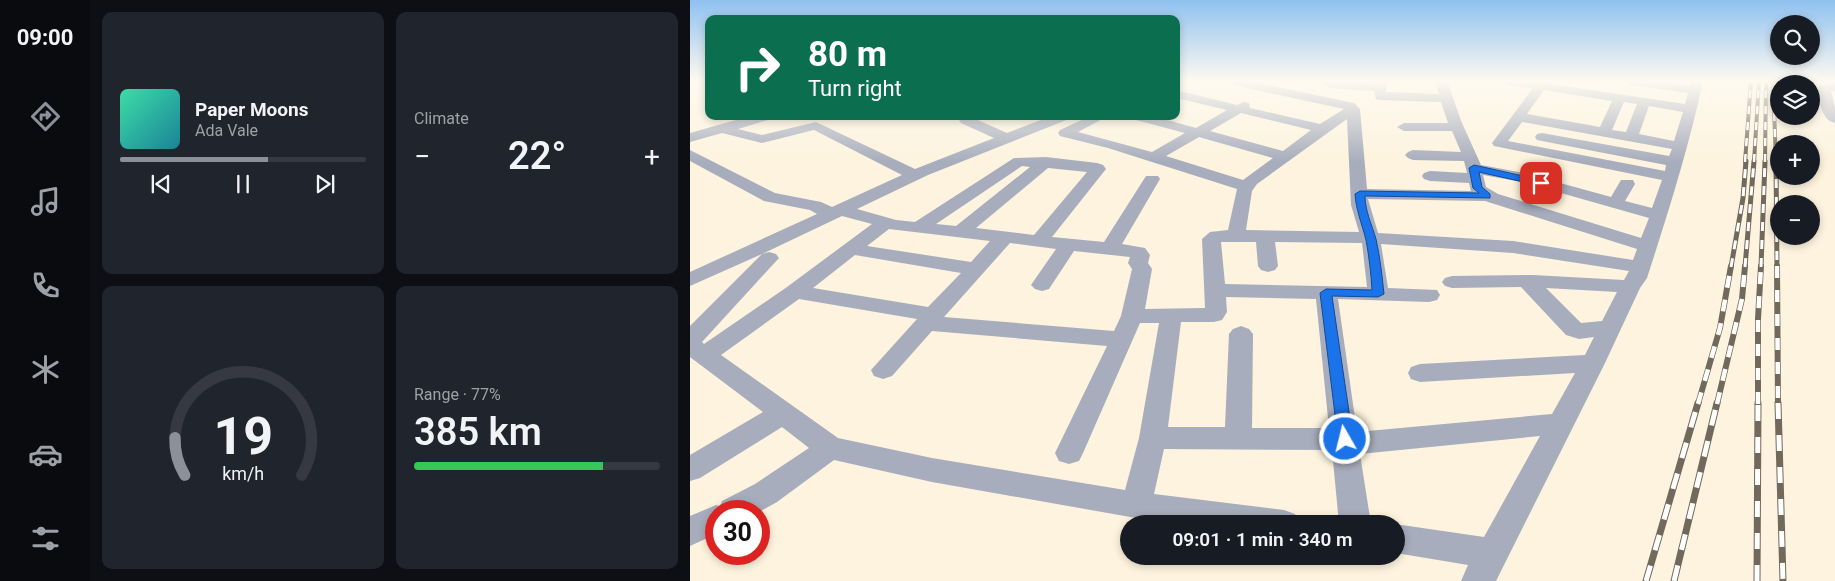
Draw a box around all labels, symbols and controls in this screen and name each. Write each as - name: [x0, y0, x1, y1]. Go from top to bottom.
- map controls: [1770, 15, 1820, 245]
- button: search: [1770, 15, 1820, 65]
- text: 09:00: [17, 25, 73, 50]
- text: 80 m: [808, 34, 887, 75]
- icon: right: [725, 35, 790, 100]
- button: layers: [1770, 75, 1820, 125]
- text: Turn right: [808, 76, 902, 101]
- text: Paper Moons: [195, 98, 308, 121]
- icon: directions: [28, 99, 63, 134]
- text: Climate: [414, 109, 469, 128]
- text: Ada Vale: [195, 121, 258, 140]
- text: 22°: [508, 134, 566, 178]
- button: +: [1770, 135, 1820, 185]
- text: −: [414, 140, 430, 173]
- text: +: [644, 140, 660, 173]
- pin: [1520, 162, 1562, 204]
- icon: arrive: [1527, 169, 1555, 197]
- icon: previous: [147, 170, 175, 198]
- icon: pause: [229, 170, 257, 198]
- icon: next: [311, 170, 339, 198]
- icon: music: [28, 184, 63, 219]
- button: −: [1770, 195, 1820, 245]
- icon: phone: [28, 268, 63, 303]
- icon: climate: [28, 352, 63, 387]
- text: Range · 77%: [414, 385, 501, 404]
- text: 19: [213, 406, 273, 467]
- text: 385 km: [414, 410, 542, 454]
- position arrow: [1318, 412, 1370, 464]
- icon: car: [28, 437, 63, 472]
- text: km/h: [222, 463, 264, 484]
- speed limit sign: 30: [705, 500, 770, 565]
- icon: filters: [28, 521, 63, 556]
- text: 09:01 · 1 min · 340 m: [1172, 528, 1353, 551]

